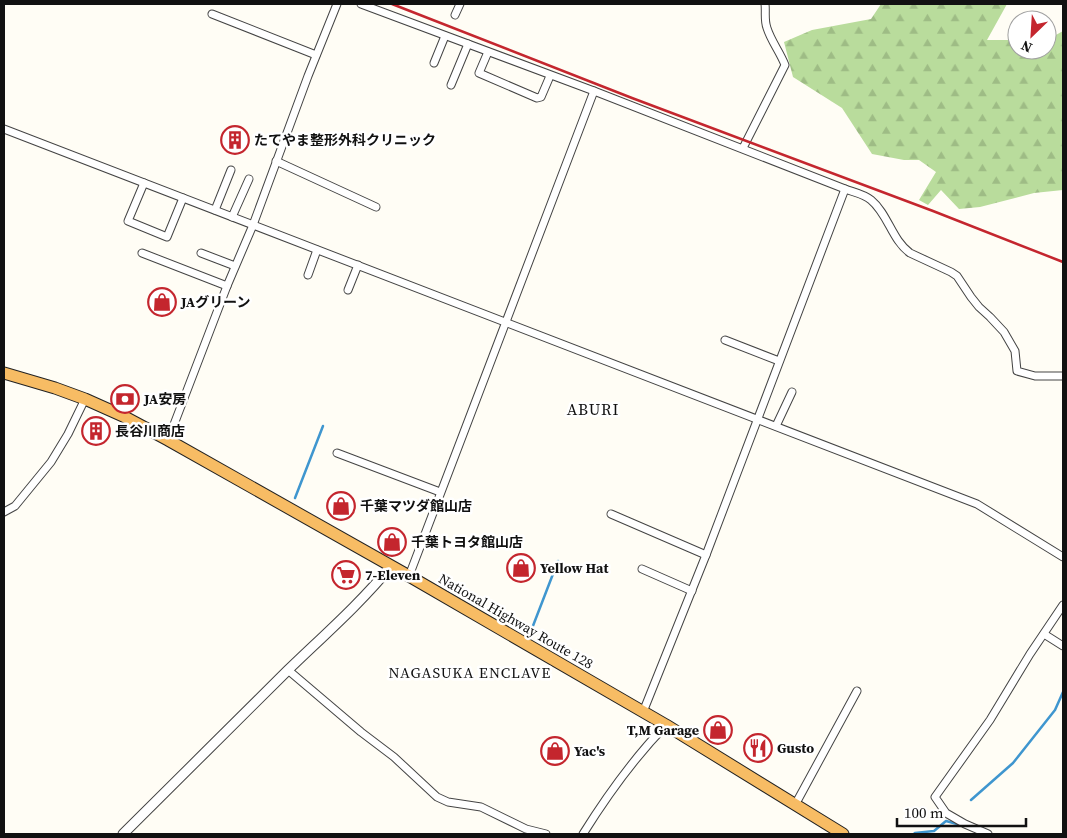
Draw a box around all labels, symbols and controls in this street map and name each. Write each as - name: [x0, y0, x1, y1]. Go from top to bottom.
- north arrow: [1007, 10, 1057, 60]
- text: N: [1018, 36, 1035, 58]
- building icon: たてやま整形外科クリニック: [220, 125, 250, 155]
- place label: たてやま整形外科クリニック: [254, 130, 436, 150]
- shop icon: JAグリーン: [147, 287, 177, 317]
- place label: JAグリーン: [180, 292, 251, 312]
- bank icon: JA安房: [110, 384, 140, 414]
- place label: JA安房: [143, 389, 186, 409]
- district label: ABURI: [567, 398, 619, 420]
- building icon: 長谷川商店: [81, 416, 111, 446]
- place label: 長谷川商店: [115, 421, 185, 441]
- shop icon: 千葉マツダ館山店: [326, 491, 356, 521]
- place label: 千葉マツダ館山店: [360, 496, 472, 516]
- shop icon: 千葉トヨタ館山店: [377, 527, 407, 557]
- place label: 千葉トヨタ館山店: [411, 532, 523, 552]
- shop icon: Yellow Hat: [506, 553, 536, 583]
- place label: Yellow Hat: [540, 558, 609, 578]
- supermarket icon: 7-Eleven: [331, 560, 361, 590]
- place label: 7-Eleven: [365, 565, 421, 585]
- street label: National Highway Route 128: [435, 568, 597, 674]
- district label: NAGASUKA ENCLAVE: [389, 662, 551, 683]
- shop icon: T,M Garage: [703, 715, 733, 745]
- place label: T,M Garage: [627, 720, 699, 740]
- restaurant icon: Gusto: [743, 733, 773, 763]
- shop icon: Yac's: [540, 736, 570, 766]
- place label: Gusto: [777, 738, 814, 758]
- place label: Yac's: [574, 741, 606, 761]
- scale bar: [897, 796, 1026, 828]
- text: 100 m: [904, 802, 944, 823]

